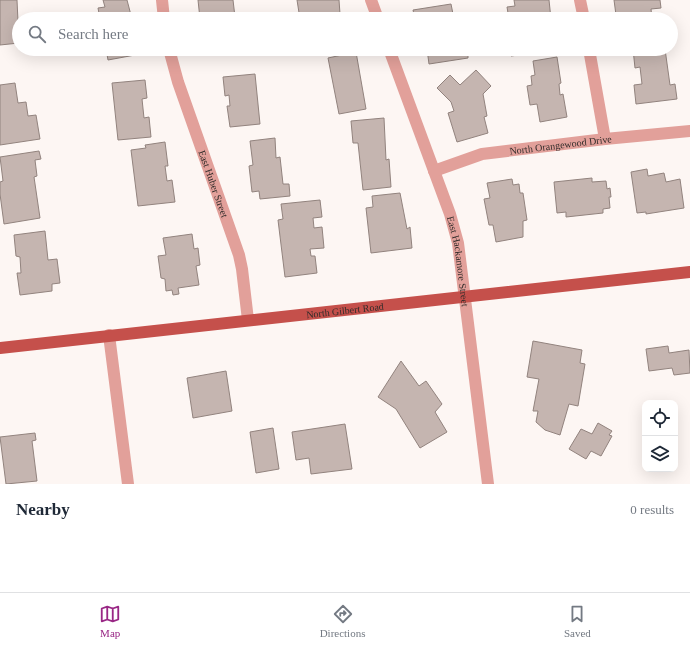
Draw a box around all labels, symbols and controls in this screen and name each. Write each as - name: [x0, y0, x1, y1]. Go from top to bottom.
- search box: [12, 12, 678, 56]
- icon: search: [26, 23, 48, 45]
- text: Search here: [58, 26, 128, 42]
- street label: North Orangewood Drive: [509, 133, 613, 156]
- street label: East Huber Street: [197, 149, 231, 219]
- street label: East Hackamore Street: [445, 215, 471, 307]
- street label: North Gilbert Road: [306, 300, 384, 320]
- map controls: [642, 400, 678, 472]
- button: locate: [642, 400, 678, 436]
- button: layers: [642, 436, 678, 472]
- text: Nearby: [16, 500, 70, 519]
- text: 0 results: [630, 502, 674, 517]
- tab: Map: [99, 603, 121, 639]
- tab: Directions: [320, 603, 365, 639]
- tab: Saved: [564, 603, 591, 639]

